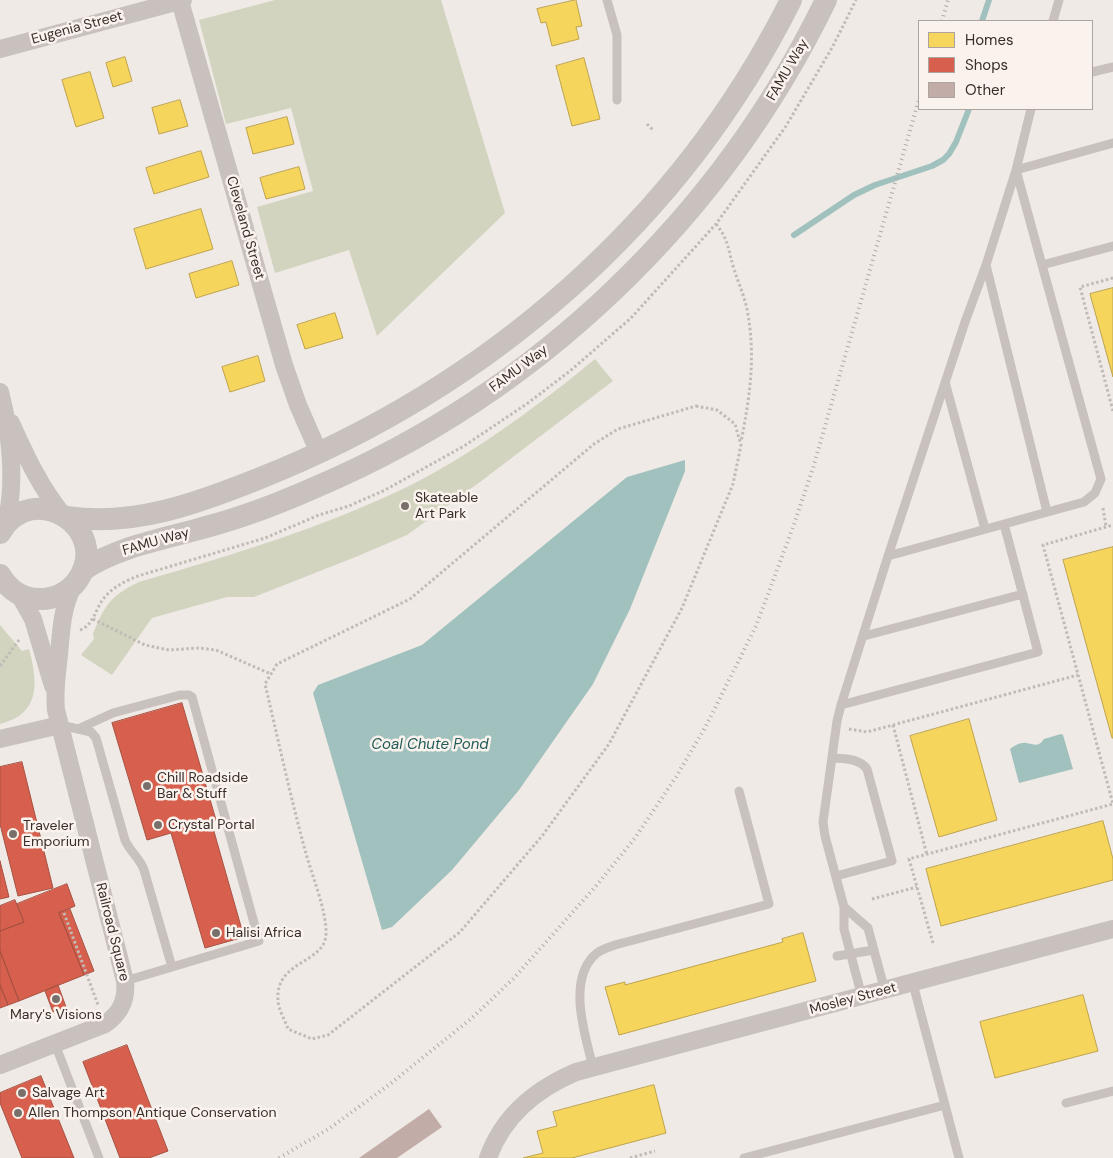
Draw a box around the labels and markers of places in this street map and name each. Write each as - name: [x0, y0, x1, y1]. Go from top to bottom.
- place label: Skateable Art Park: [415, 490, 478, 522]
- marker: Skateable Art Park: [399, 500, 411, 512]
- place label: Chill Roadside Bar & Stuff: [157, 770, 248, 802]
- marker: Chill Roadside Bar & Stuff: [141, 780, 153, 792]
- place label: Crystal Portal: [168, 817, 255, 833]
- place label: Traveler Emporium: [23, 818, 89, 850]
- marker: Crystal Portal: [152, 819, 164, 831]
- marker: Traveler Emporium: [7, 828, 19, 840]
- place label: Halisi Africa: [226, 925, 302, 941]
- marker: Halisi Africa: [210, 927, 222, 939]
- marker: Mary's Visions: [50, 993, 62, 1005]
- place label: Mary's Visions: [10, 1007, 102, 1023]
- place label: Salvage Art: [32, 1085, 105, 1101]
- marker: Salvage Art: [16, 1087, 28, 1099]
- place label: Allen Thompson Antique Conservation: [28, 1105, 277, 1121]
- marker: Allen Thompson Antique Conservation: [12, 1107, 24, 1119]

